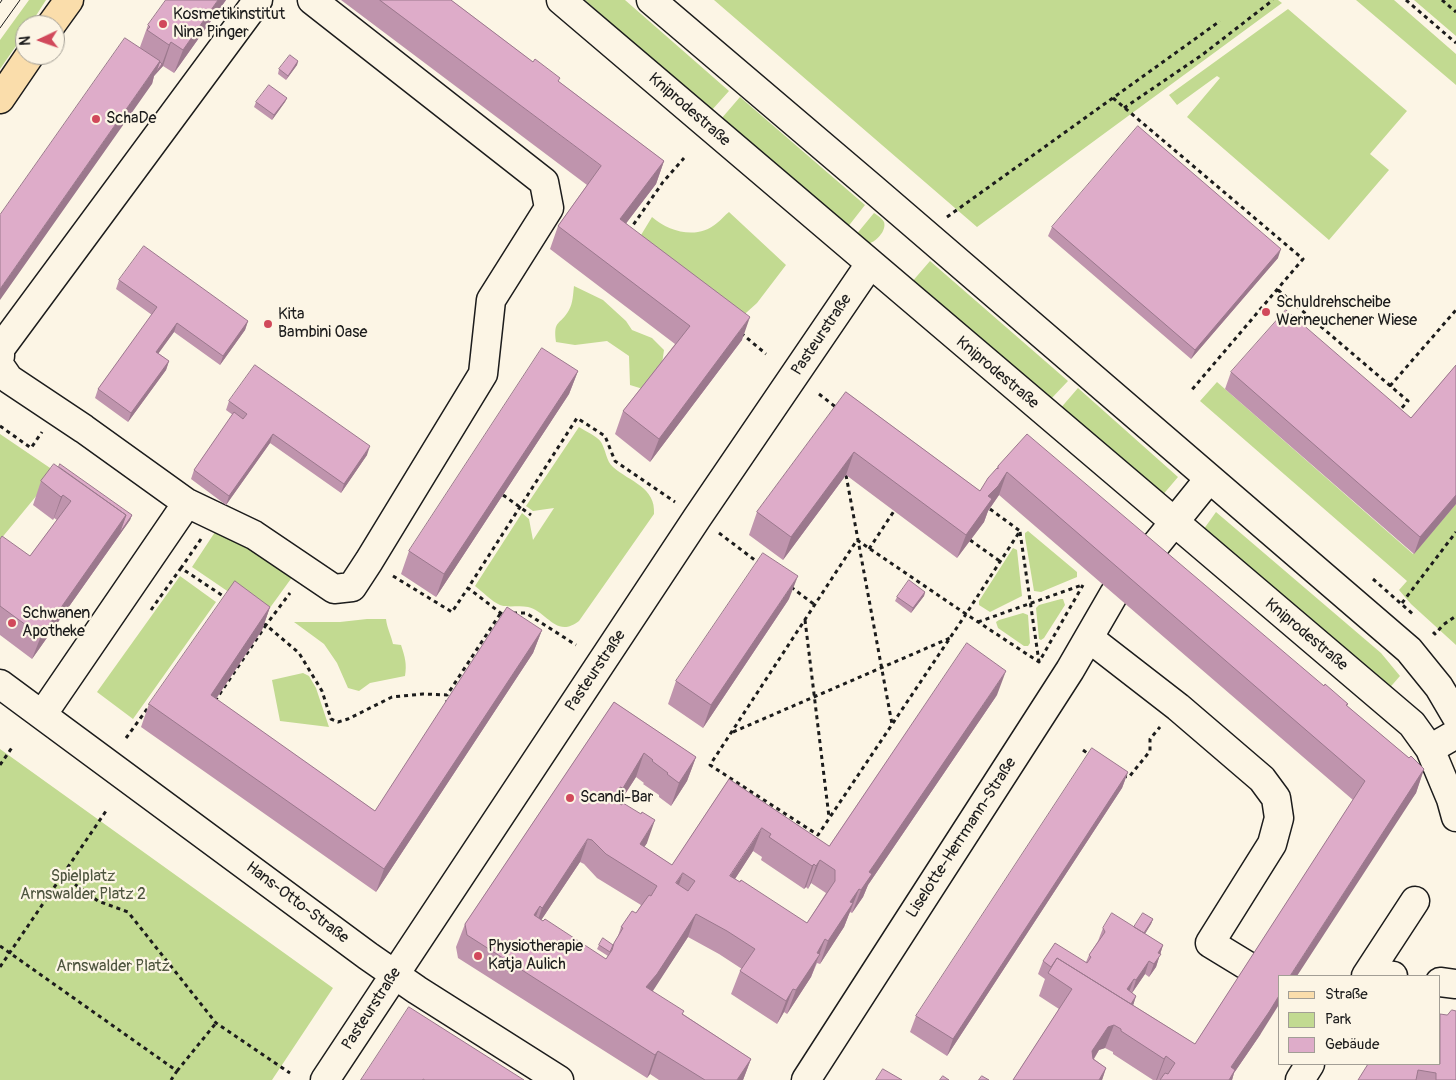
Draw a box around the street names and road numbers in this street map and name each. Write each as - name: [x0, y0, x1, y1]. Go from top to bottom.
- street label: Kniprodestraße: [644, 69, 734, 151]
- street label: Pasteurstraße: [788, 291, 856, 379]
- street label: Kniprodestraße: [952, 333, 1042, 413]
- street label: Kniprodestraße: [1261, 595, 1351, 675]
- street label: Pasteurstraße: [562, 627, 630, 715]
- street label: Liselotte-Herrmann-Straße: [903, 754, 1021, 922]
- street label: Hans-Otto-Straße: [242, 858, 352, 948]
- street label: Pasteurstraße: [338, 964, 406, 1054]

